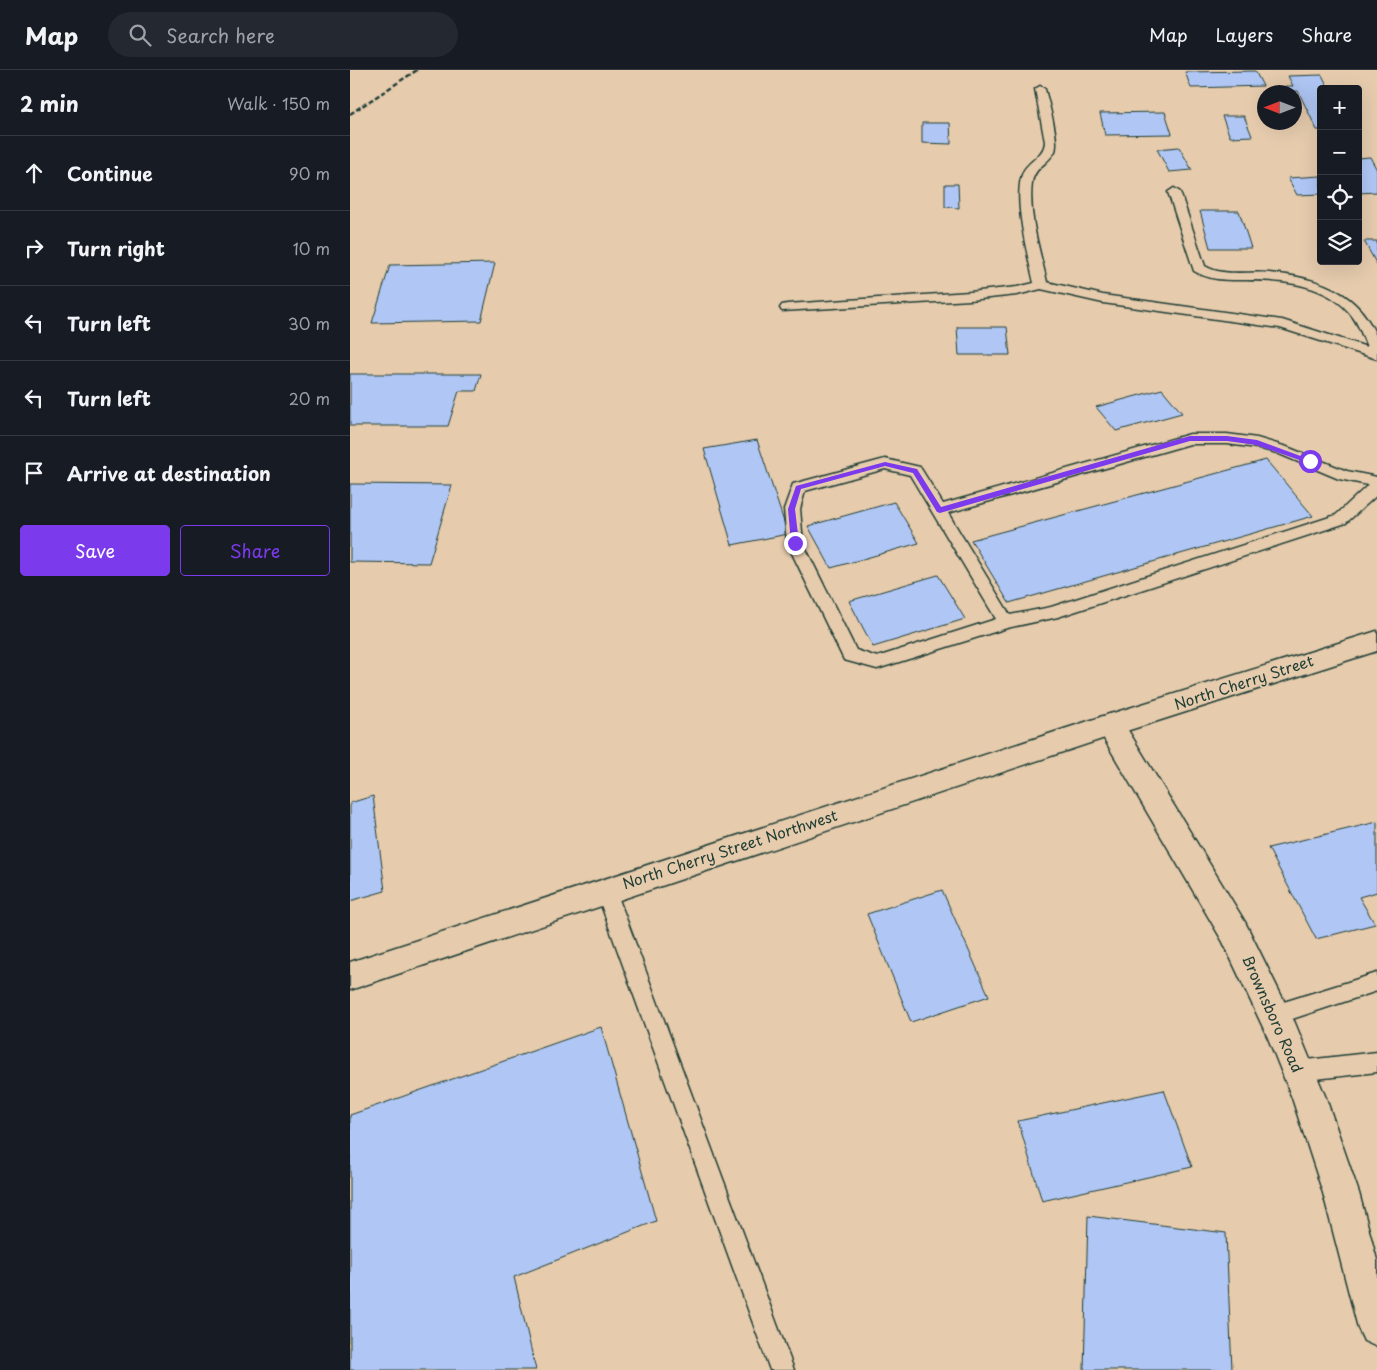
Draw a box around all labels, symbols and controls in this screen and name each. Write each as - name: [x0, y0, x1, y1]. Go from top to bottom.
- search box: [108, 12, 458, 57]
- text: Map: [25, 17, 78, 53]
- icon: search: [126, 21, 154, 49]
- text: Search here: [166, 21, 275, 49]
- text: Map: [1149, 21, 1188, 48]
- text: Layers: [1216, 21, 1273, 48]
- text: Share: [1301, 21, 1352, 48]
- north arrow: [1257, 85, 1302, 130]
- map controls: [1317, 85, 1362, 265]
- button: +: [1317, 85, 1362, 130]
- text: 2 min: [20, 87, 79, 119]
- text: Walk · 150 m: [227, 91, 330, 115]
- button: −: [1317, 130, 1362, 175]
- icon: ahead: [20, 159, 48, 187]
- text: Continue: [67, 159, 153, 187]
- text: 90 m: [289, 161, 330, 185]
- button: locate: [1317, 175, 1362, 220]
- button: layers: [1317, 220, 1362, 265]
- icon: right: [20, 234, 48, 262]
- text: Turn right: [67, 234, 165, 262]
- text: 10 m: [293, 236, 330, 260]
- icon: left: [20, 309, 48, 337]
- text: Turn left: [67, 309, 151, 337]
- text: 30 m: [288, 311, 330, 335]
- icon: left: [20, 384, 48, 412]
- text: Turn left: [67, 384, 151, 412]
- text: 20 m: [289, 386, 330, 410]
- route start: [1299, 450, 1322, 473]
- icon: arrive: [20, 459, 48, 487]
- text: Arrive at destination: [67, 459, 271, 487]
- button: Save: [20, 525, 170, 576]
- button: Share: [180, 525, 330, 576]
- route end: [784, 532, 807, 555]
- street label: North Cherry Street: [1171, 648, 1316, 715]
- street label: North Cherry Street Northwest: [619, 803, 840, 894]
- street label: Brownsboro Road: [1237, 951, 1310, 1076]

